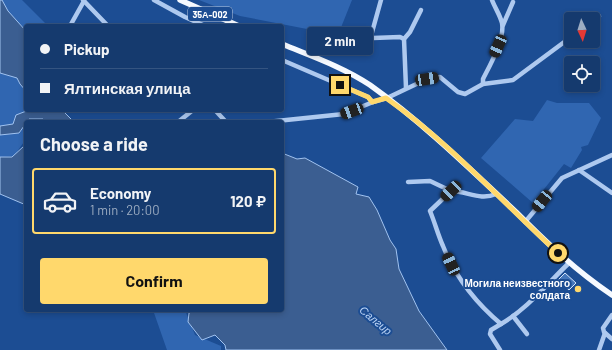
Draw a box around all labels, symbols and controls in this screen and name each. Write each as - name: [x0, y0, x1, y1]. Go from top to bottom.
- road number: 35А-002: [188, 7, 232, 21]
- north arrow: [564, 12, 600, 48]
- map controls: [564, 12, 600, 92]
- callout: 2 min: [307, 27, 373, 55]
- text: 2 min: [324, 33, 356, 49]
- car: [488, 33, 508, 59]
- text: Pickup: [64, 40, 110, 58]
- button: locate: [564, 56, 600, 92]
- car: [414, 71, 440, 87]
- route end: [331, 76, 349, 94]
- text: Ялтинская улица: [64, 79, 191, 97]
- car: [339, 101, 365, 121]
- text: Choose a ride: [40, 133, 148, 155]
- car: [438, 178, 464, 204]
- icon: car: [42, 183, 78, 219]
- text: Economy: [90, 184, 151, 202]
- car: [530, 188, 554, 214]
- text: 120 ₽: [230, 192, 266, 210]
- text: 1 min · 20:00: [90, 202, 160, 218]
- route start: [549, 244, 567, 262]
- car: [440, 251, 462, 277]
- button: Confirm: [40, 258, 268, 304]
- place label: Могила неизвестного солдата: [464, 277, 570, 301]
- marker: Могила неизвестного солдата: [573, 284, 583, 294]
- water label: Салгир: [357, 303, 395, 337]

